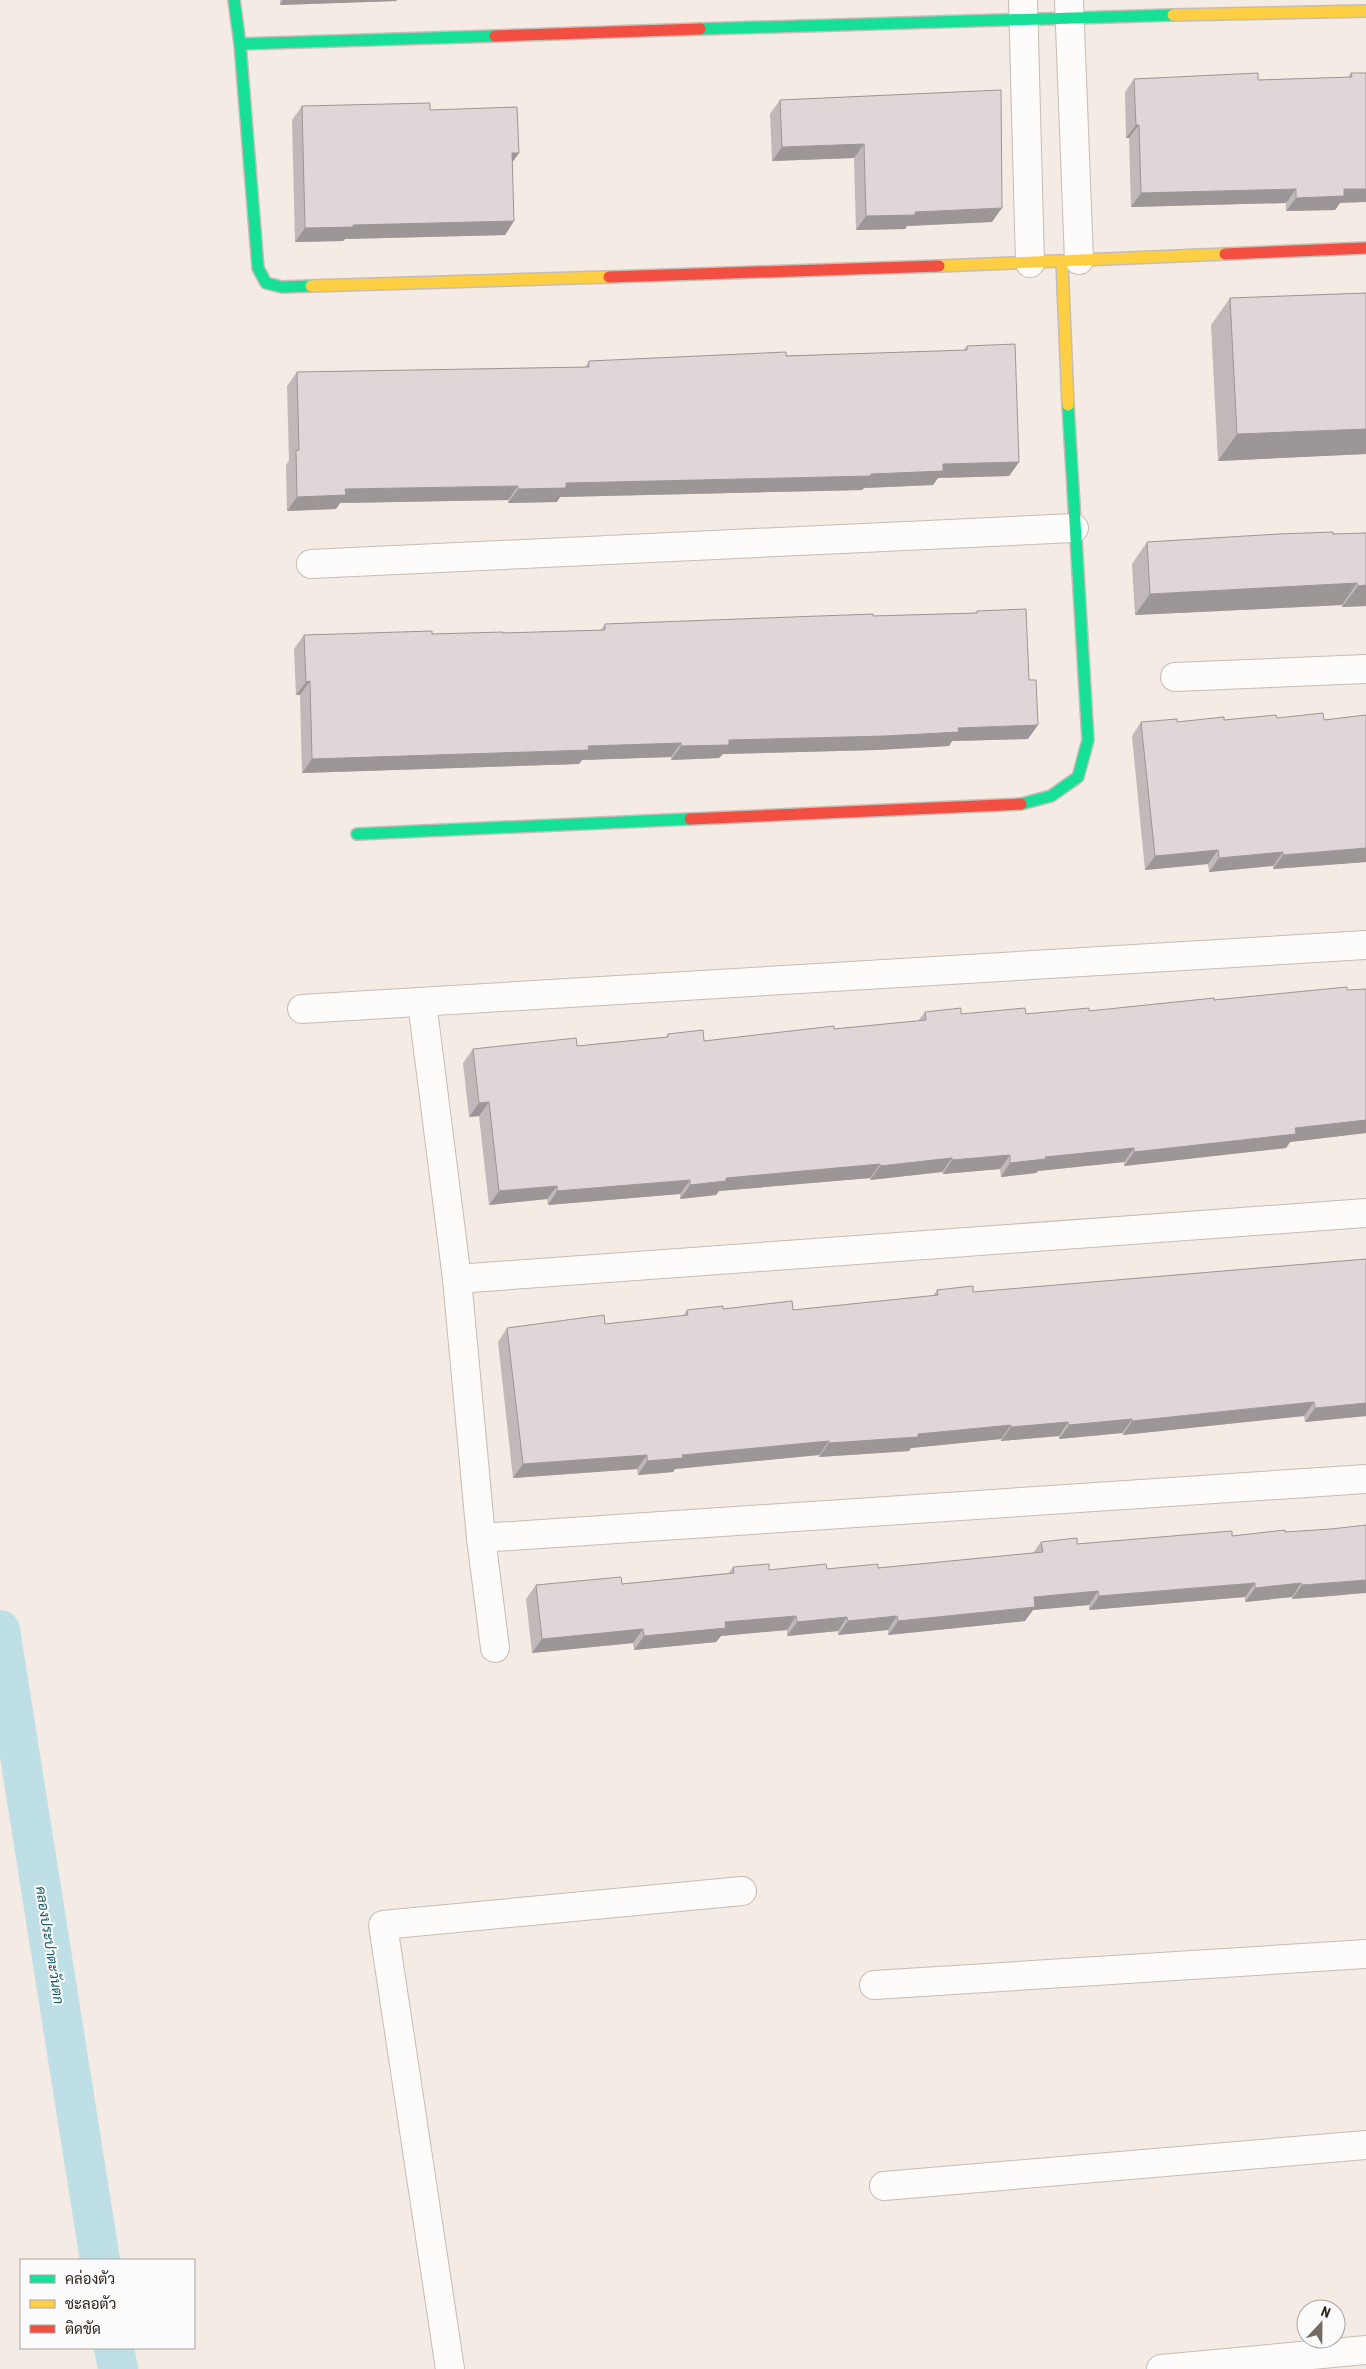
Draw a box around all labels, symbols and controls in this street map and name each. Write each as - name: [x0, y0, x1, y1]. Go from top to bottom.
- water label: คลองประปาตะวันตก: [33, 1885, 67, 2005]
- legend: [20, 2259, 195, 2349]
- text: คล่องตัว: [65, 2269, 115, 2288]
- text: ชะลอตัว: [65, 2295, 116, 2313]
- north arrow: [1296, 2299, 1346, 2349]
- text: N: [1319, 2303, 1333, 2321]
- text: ติดขัด: [65, 2320, 101, 2338]

